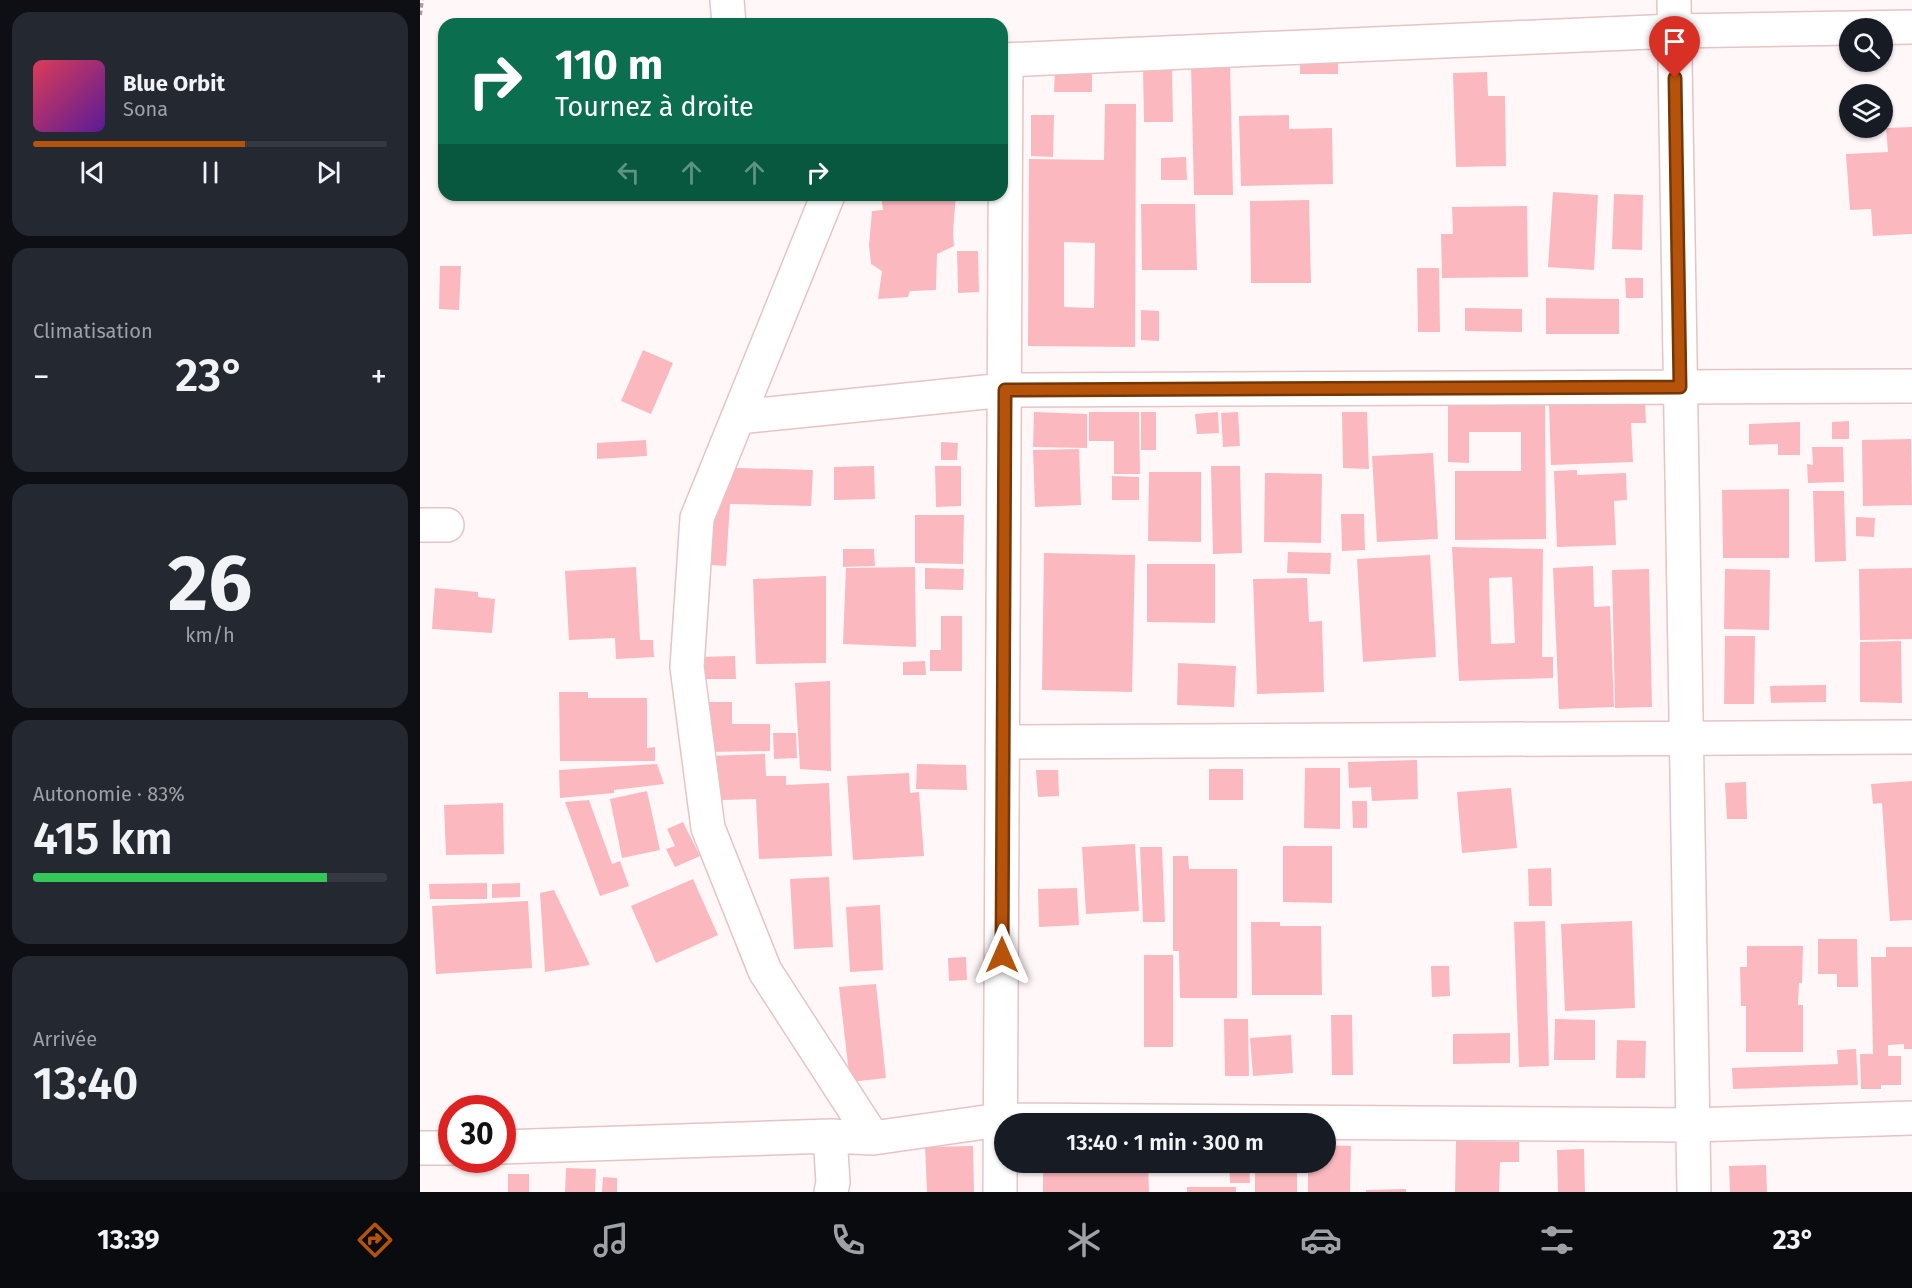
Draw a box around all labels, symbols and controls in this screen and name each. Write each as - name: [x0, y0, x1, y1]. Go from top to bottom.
- pin: [1649, 16, 1700, 78]
- map controls: [1839, 18, 1893, 138]
- button: search: [1839, 18, 1893, 72]
- icon: arrive: [1658, 25, 1691, 58]
- text: 110 m: [555, 40, 663, 90]
- icon: right: [456, 42, 534, 120]
- text: Blue Orbit: [123, 70, 225, 97]
- button: layers: [1839, 84, 1893, 138]
- text: Tournez à droite: [555, 91, 754, 123]
- text: Sona: [123, 97, 168, 121]
- icon: previous: [76, 156, 109, 189]
- icon: pause: [194, 156, 227, 189]
- icon: next: [312, 156, 345, 189]
- icon: left: [612, 156, 645, 189]
- icon: ahead: [675, 156, 708, 189]
- icon: ahead: [738, 156, 771, 189]
- icon: right: [801, 156, 834, 189]
- text: Climatisation: [33, 319, 153, 343]
- text: 23°: [175, 349, 245, 403]
- text: −: [33, 357, 50, 397]
- text: +: [371, 357, 387, 397]
- text: 26: [168, 537, 252, 631]
- text: km/h: [185, 623, 235, 647]
- text: Autonomie · 83%: [33, 782, 185, 806]
- text: 415 km: [33, 812, 173, 866]
- position arrow: [970, 923, 1034, 987]
- text: Arrivée: [33, 1027, 97, 1051]
- text: 13:40: [33, 1057, 138, 1111]
- speed limit sign: 30: [438, 1095, 516, 1173]
- text: 13:40 · 1 min · 300 m: [1066, 1129, 1264, 1156]
- icon: directions: [354, 1219, 396, 1261]
- icon: music: [590, 1219, 632, 1261]
- icon: phone: [827, 1219, 869, 1261]
- icon: climate: [1063, 1219, 1105, 1261]
- icon: car: [1300, 1219, 1342, 1261]
- icon: filters: [1536, 1219, 1578, 1261]
- text: 13:39: [97, 1224, 160, 1256]
- text: 23°: [1773, 1224, 1815, 1256]

